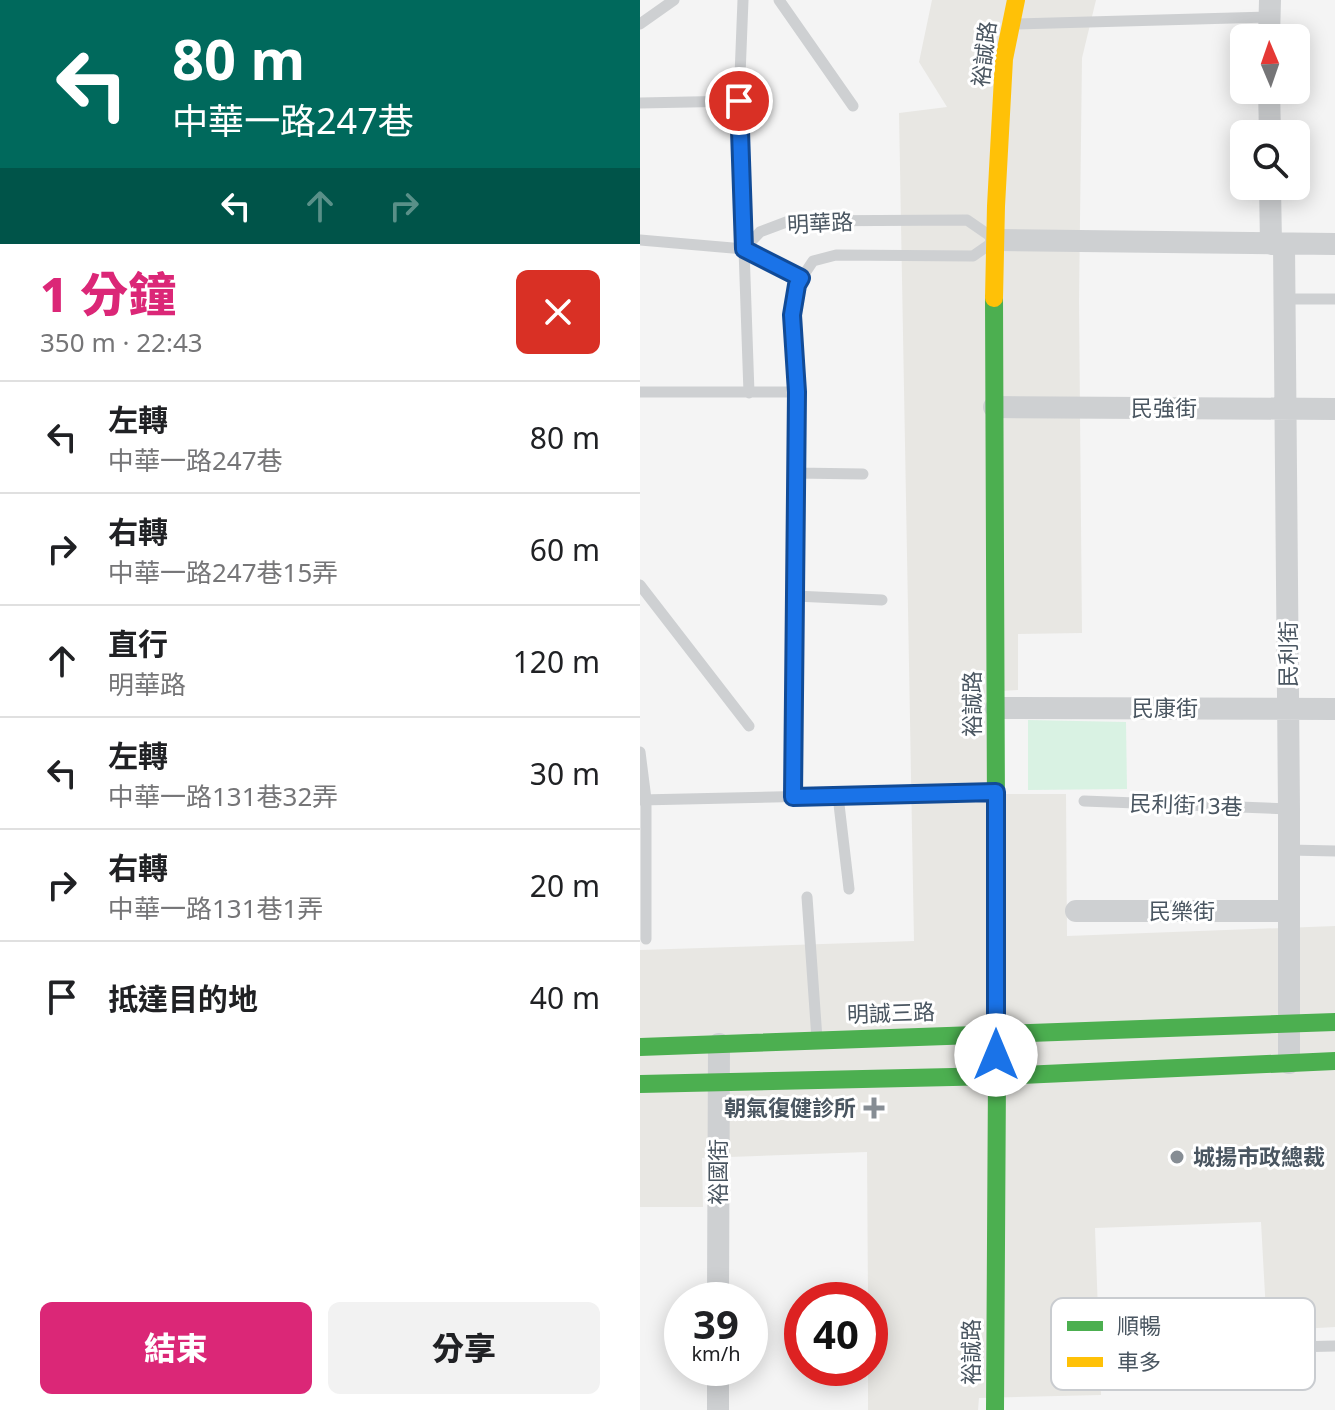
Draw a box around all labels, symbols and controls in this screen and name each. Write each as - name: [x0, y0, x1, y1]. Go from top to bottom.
- street label: 裕誠路: [964, 19, 1002, 88]
- text: 80 m: [172, 20, 305, 96]
- north arrow: [1230, 24, 1310, 104]
- map controls: [1230, 24, 1310, 200]
- icon: left: [40, 32, 144, 136]
- pin: [705, 67, 773, 135]
- icon: arrive: [717, 79, 761, 123]
- text: 中華一路247巷: [172, 96, 414, 145]
- button: search: [1230, 120, 1310, 200]
- icon: left: [214, 184, 258, 228]
- icon: ahead: [298, 184, 342, 228]
- icon: right: [382, 184, 426, 228]
- street label: 明華路: [786, 205, 854, 239]
- text: 1 分鐘: [40, 261, 176, 326]
- button: close: [516, 270, 600, 354]
- text: 350 m · 22:43: [40, 324, 203, 360]
- street label: 民強街: [1131, 392, 1197, 422]
- text: 左轉: [108, 399, 168, 440]
- icon: left: [40, 415, 84, 459]
- text: 80 m: [530, 417, 600, 458]
- text: 中華一路247巷: [108, 442, 283, 478]
- text: 右轉: [108, 511, 168, 552]
- icon: right: [40, 527, 84, 571]
- text: 60 m: [530, 529, 600, 570]
- text: 中華一路247巷15弄: [108, 554, 338, 590]
- street label: 民利街: [1272, 621, 1302, 687]
- text: 直行: [108, 623, 168, 664]
- icon: ahead: [40, 639, 84, 683]
- text: 120 m: [513, 641, 600, 682]
- text: 明華路: [108, 666, 186, 702]
- street label: 裕誠路: [956, 671, 986, 737]
- street label: 民康街: [1132, 692, 1198, 722]
- text: 左轉: [108, 735, 168, 776]
- icon: left: [40, 751, 84, 795]
- text: 30 m: [530, 753, 600, 794]
- text: 中華一路131巷32弄: [108, 778, 338, 814]
- street label: 民利街13巷: [1129, 787, 1243, 821]
- text: 右轉: [108, 847, 168, 888]
- icon: right: [40, 863, 84, 907]
- text: 20 m: [530, 865, 600, 906]
- text: 中華一路131巷1弄: [108, 890, 324, 926]
- street label: 民樂街: [1149, 895, 1215, 925]
- icon: arrive: [40, 975, 84, 1019]
- text: 40 m: [530, 977, 600, 1018]
- text: 抵達目的地: [108, 978, 258, 1019]
- street label: 明誠三路: [846, 995, 935, 1029]
- position arrow: [954, 1013, 1038, 1097]
- place label: 朝氣復健診所: [724, 1092, 856, 1122]
- marker: 朝氣復健診所: [863, 1097, 885, 1119]
- street label: 裕國街: [702, 1139, 732, 1205]
- place label: 城揚市政總裁: [1193, 1141, 1325, 1171]
- marker: 城揚市政總裁: [1168, 1148, 1186, 1166]
- speed limit sign: 40: [784, 1282, 888, 1386]
- text: 39: [693, 1296, 739, 1351]
- legend: [1051, 1298, 1315, 1390]
- button: 結束: [40, 1302, 312, 1394]
- button: 分享: [328, 1302, 600, 1394]
- text: 順暢: [1117, 1310, 1161, 1340]
- street label: 裕誠路: [955, 1319, 985, 1385]
- text: km/h: [691, 1340, 741, 1367]
- text: 車多: [1117, 1346, 1161, 1376]

